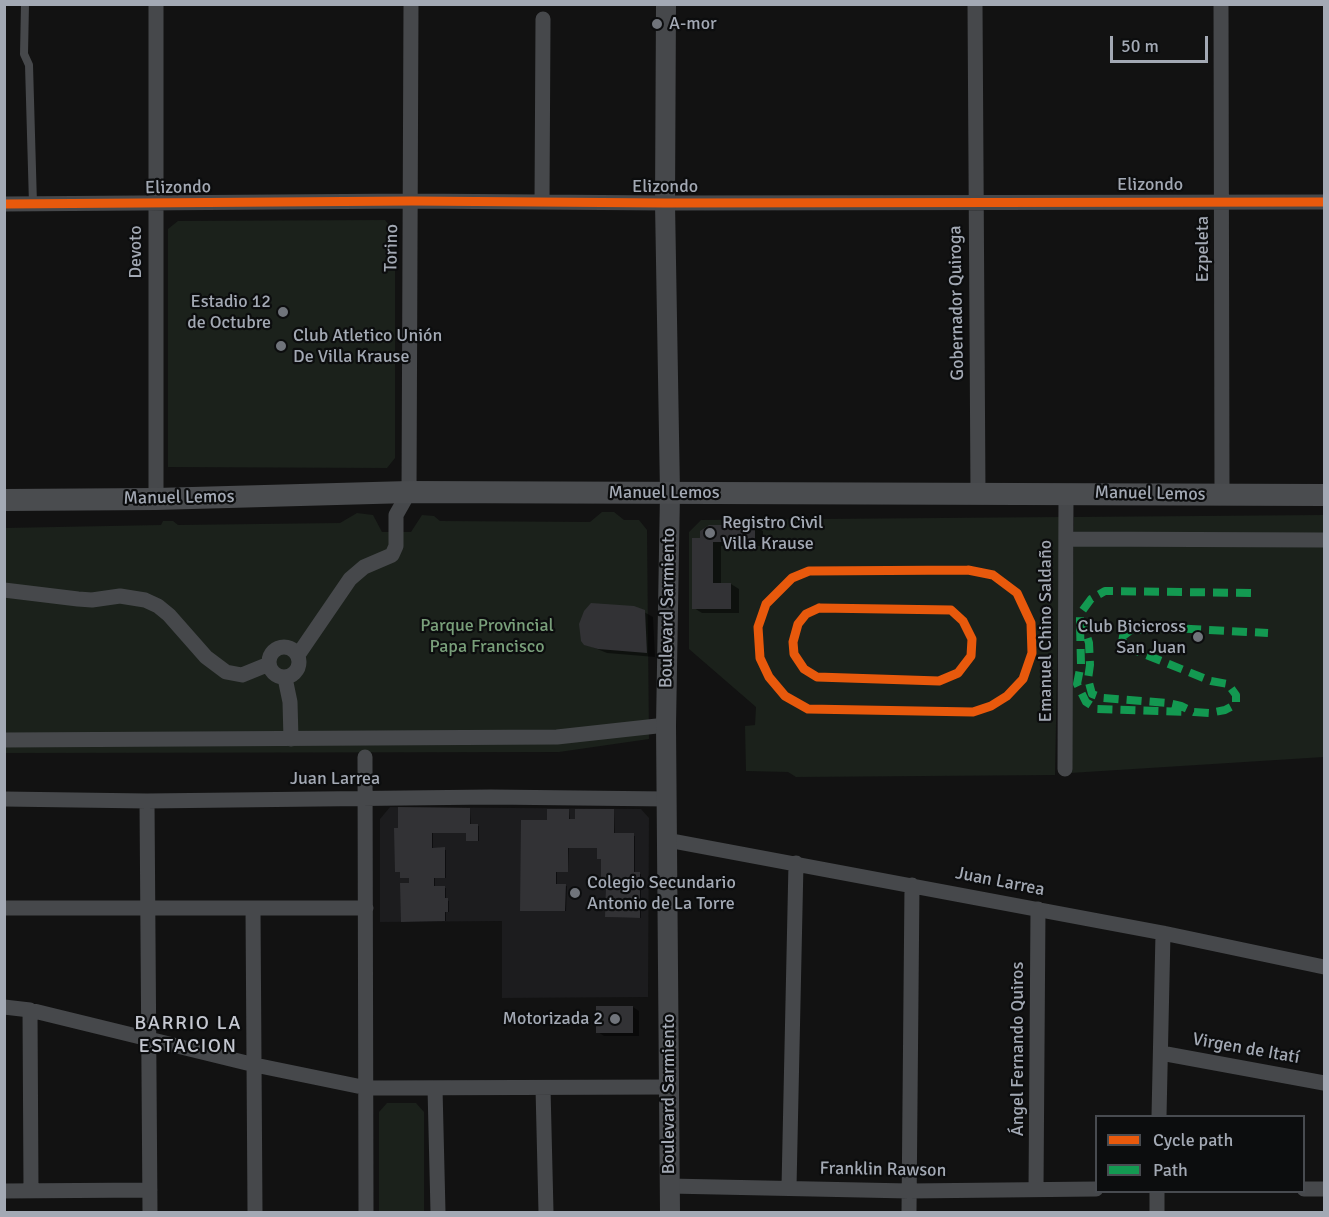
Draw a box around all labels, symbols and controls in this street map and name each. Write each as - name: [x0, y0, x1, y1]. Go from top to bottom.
- place label: A-mor: [669, 13, 717, 35]
- marker: A-mor: [650, 17, 664, 31]
- scale bar: [1113, 24, 1210, 62]
- text: 50 m: [1121, 35, 1159, 57]
- street label: Elizondo: [1117, 174, 1183, 196]
- street label: Elizondo: [632, 176, 698, 198]
- street label: Elizondo: [145, 177, 211, 199]
- street label: Ezpeleta: [1192, 216, 1214, 282]
- street label: Torino: [381, 224, 403, 272]
- street label: Devoto: [125, 225, 147, 279]
- street label: Gobernador Quiroga: [945, 225, 969, 381]
- place label: Estadio 12 de Octubre: [187, 291, 271, 334]
- marker: Estadio 12 de Octubre: [276, 305, 290, 319]
- place label: Club Atletico Unión De Villa Krause: [293, 325, 442, 368]
- marker: Club Atletico Unión De Villa Krause: [274, 339, 288, 353]
- street label: Manuel Lemos: [608, 482, 720, 504]
- street label: Manuel Lemos: [1094, 482, 1206, 506]
- street label: Manuel Lemos: [123, 486, 235, 510]
- place label: Registro Civil Villa Krause: [722, 512, 823, 554]
- marker: Registro Civil Villa Krause: [703, 526, 717, 540]
- street label: Boulevard Sarmiento: [656, 528, 680, 688]
- street label: Emanuel Chino Saldaño: [1035, 540, 1057, 722]
- park label: Parque Provincial Papa Francisco: [420, 615, 554, 658]
- place label: Club Bicicross San Juan: [1078, 616, 1186, 658]
- marker: Club Bicicross San Juan: [1191, 630, 1205, 644]
- street label: Juan Larrea: [290, 768, 380, 790]
- street label: Juan Larrea: [954, 863, 1046, 901]
- place label: Colegio Secundario Antonio de La Torre: [587, 872, 736, 914]
- marker: Colegio Secundario Antonio de La Torre: [568, 886, 582, 900]
- street label: Ángel Fernando Quiros: [1007, 962, 1029, 1136]
- place label: Motorizada 2: [503, 1008, 603, 1030]
- district label: BARRIO LA ESTACION: [134, 1012, 242, 1059]
- marker: Motorizada 2: [608, 1012, 622, 1026]
- street label: Boulevard Sarmiento: [658, 1014, 680, 1174]
- street label: Virgen de Itatí: [1191, 1029, 1301, 1069]
- legend: [1095, 1115, 1305, 1193]
- text: Cycle path: [1153, 1129, 1233, 1151]
- street label: Franklin Rawson: [819, 1158, 947, 1182]
- text: Path: [1153, 1159, 1188, 1181]

